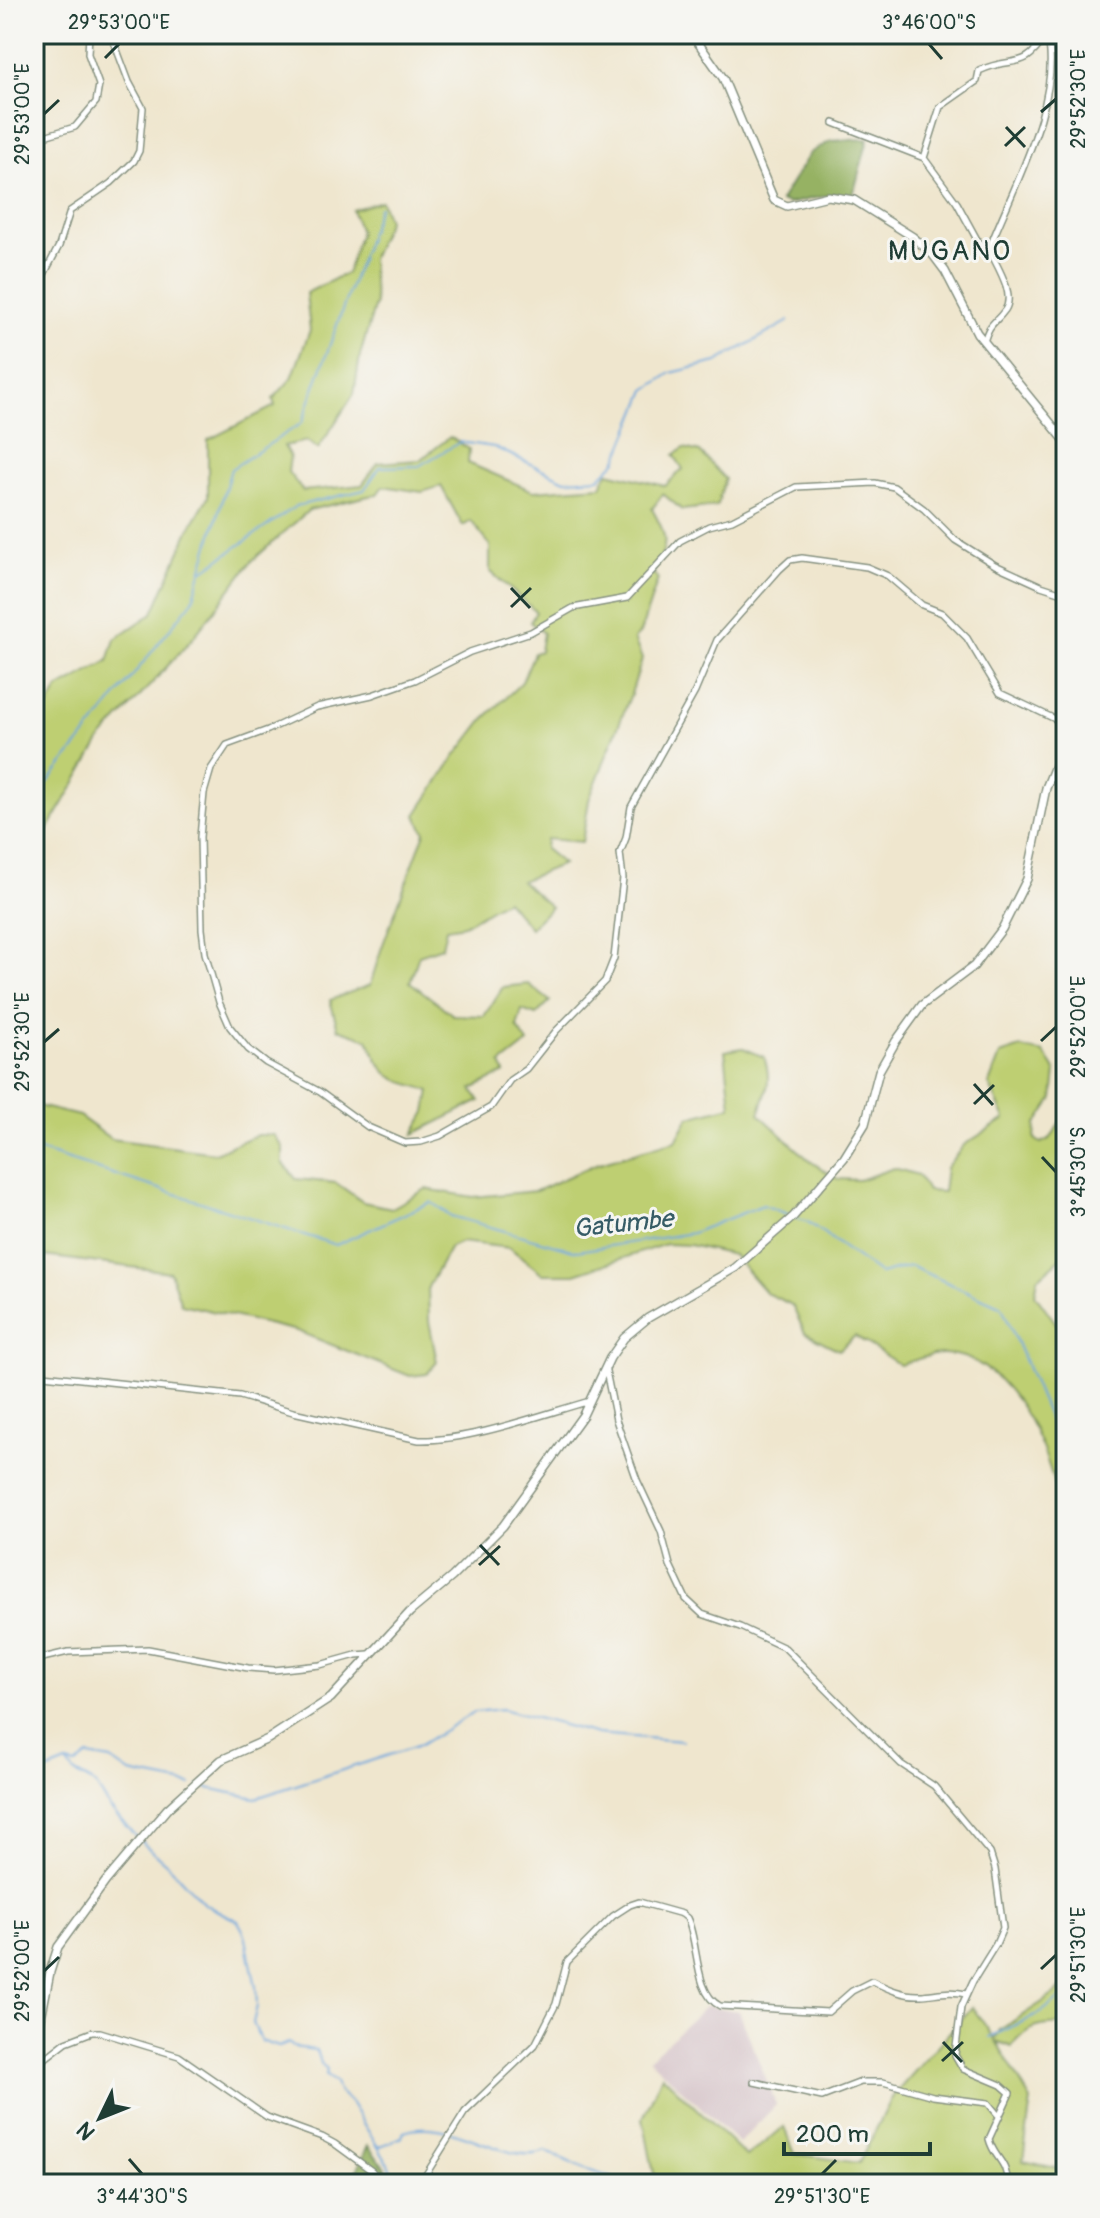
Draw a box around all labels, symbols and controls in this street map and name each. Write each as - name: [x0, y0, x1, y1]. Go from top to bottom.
- text: 29°53'00"E: [68, 10, 170, 35]
- text: 3°46'00"S: [882, 10, 976, 35]
- text: 29°52'30"E: [1066, 49, 1091, 149]
- text: 29°53'00"E: [10, 63, 35, 165]
- district label: MUGANO: [888, 234, 1012, 269]
- text: 29°52'00"E: [1066, 976, 1091, 1078]
- text: 29°52'30"E: [10, 992, 35, 1092]
- text: 3°45'30"S: [1066, 1127, 1091, 1217]
- water label: Gatumbe: [572, 1203, 677, 1245]
- text: 29°51'30"E: [1066, 1907, 1091, 2003]
- text: 29°52'00"E: [10, 1920, 35, 2022]
- north arrow: [60, 2078, 140, 2158]
- scale bar: [784, 2106, 930, 2156]
- text: N: [71, 2116, 101, 2146]
- text: 200 m: [796, 2120, 869, 2149]
- text: 3°44'30"S: [96, 2184, 188, 2209]
- text: 29°51'30"E: [774, 2184, 870, 2209]

